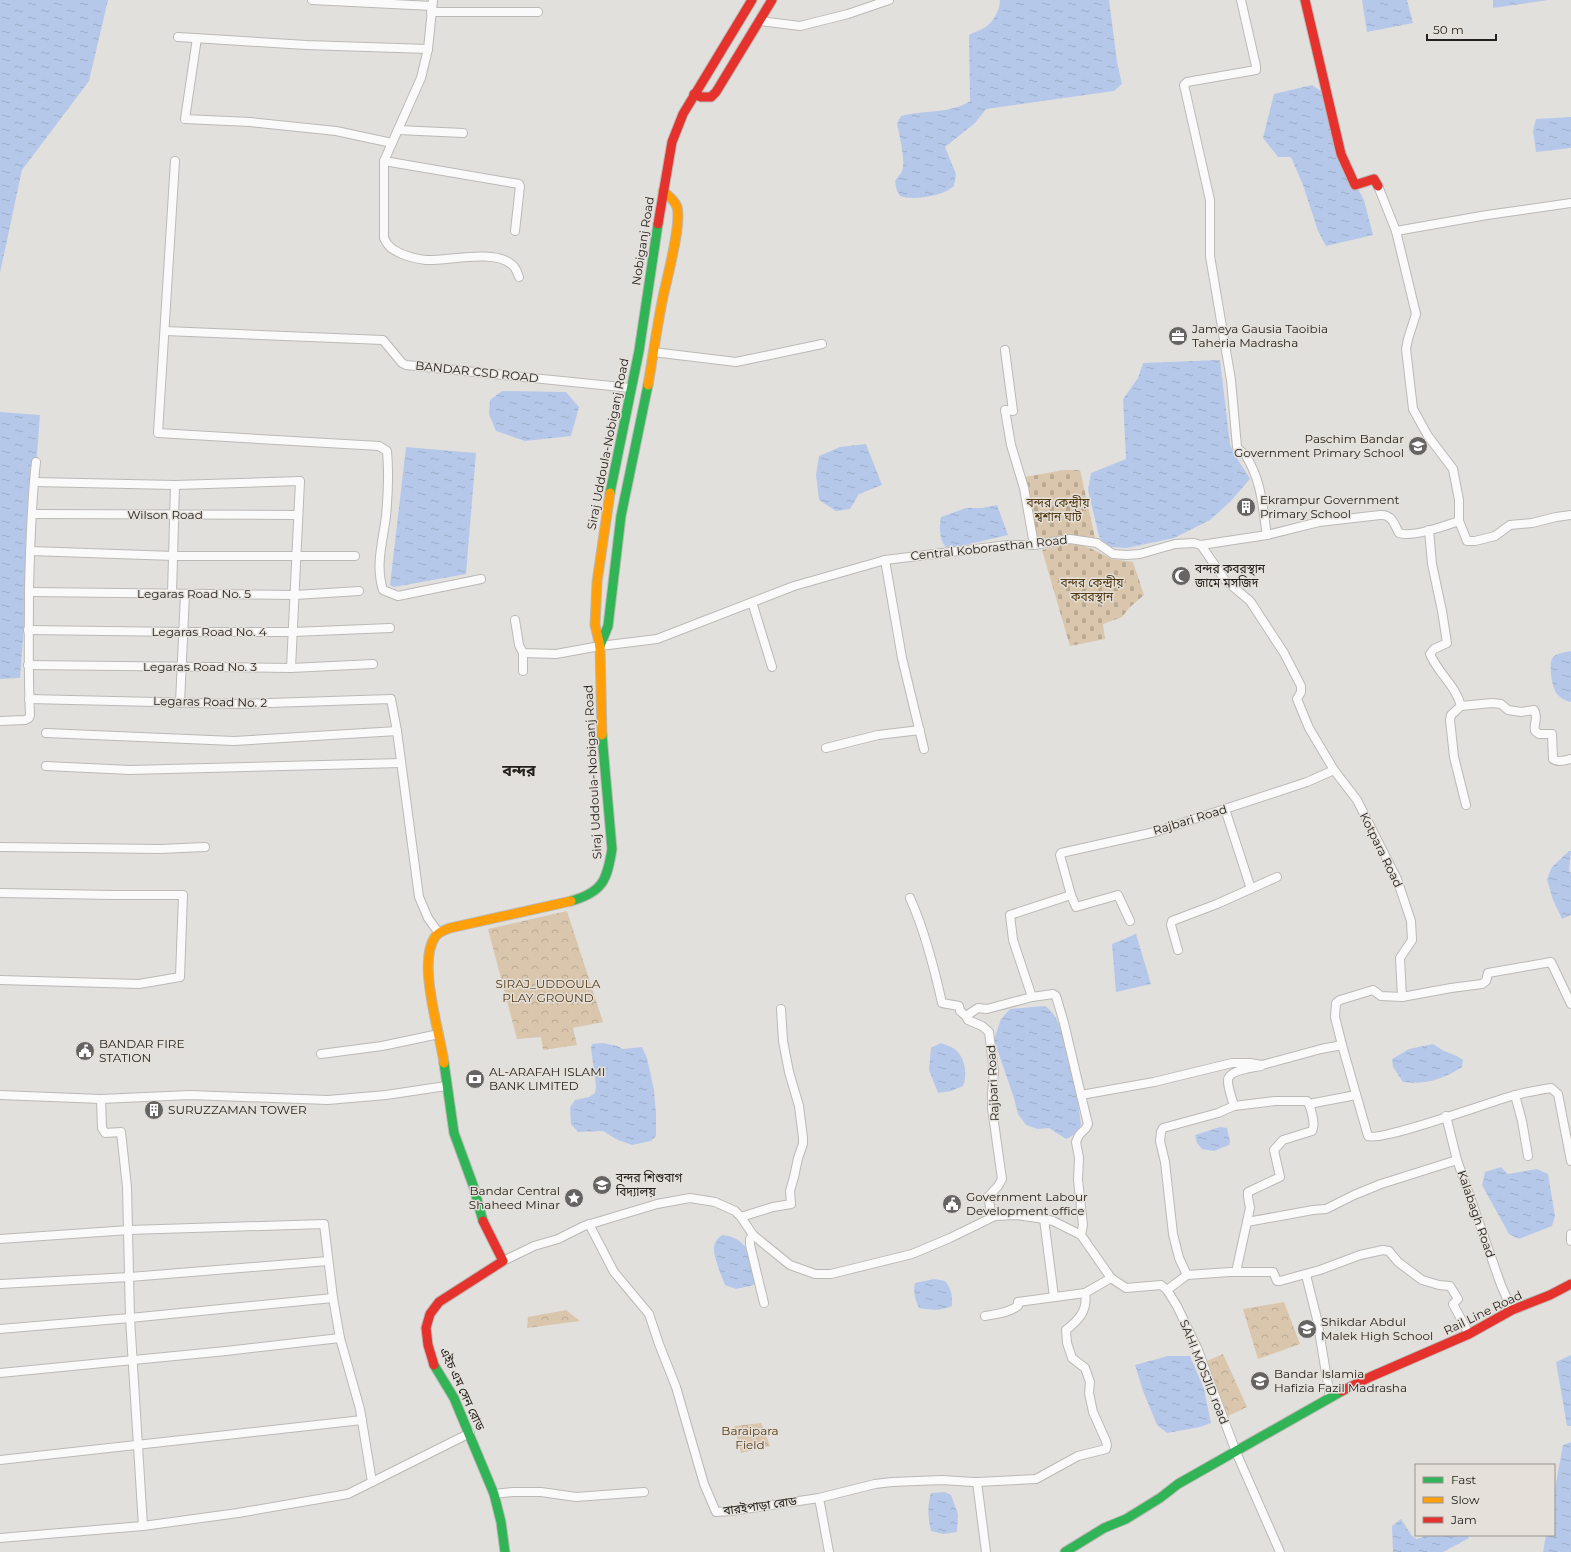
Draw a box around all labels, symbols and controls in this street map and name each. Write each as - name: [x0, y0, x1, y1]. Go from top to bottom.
- scale bar: [1427, 16, 1496, 42]
- text: 50 m: [1433, 22, 1464, 37]
- street label: Nobiganj Road: [628, 195, 657, 286]
- place label: Jameya Gausia Taoibia Taheria Madrasha: [1191, 321, 1328, 350]
- office icon: Jameya Gausia Taoibia Taheria Madrasha: [1167, 325, 1189, 347]
- street label: Siraj Uddoula-Nobiganj Road: [583, 357, 632, 531]
- street label: BANDAR CSD ROAD: [415, 358, 539, 385]
- place label: Paschim Bandar Government Primary School: [1234, 431, 1404, 460]
- school or university icon: Paschim Bandar Government Primary School: [1407, 435, 1429, 457]
- place label: Ekrampur Government Primary School: [1260, 492, 1400, 521]
- park label: বন্দর কেন্দ্রীয় শ্বশান ঘাট: [1026, 495, 1090, 524]
- building icon: Ekrampur Government Primary School: [1235, 496, 1257, 518]
- street label: Wilson Road: [127, 507, 203, 522]
- street label: Central Koborasthan Road: [910, 532, 1068, 563]
- place label: বন্দর কবরস্থান জামে মসজিদ: [1194, 561, 1266, 590]
- mosque icon: বন্দর কবরস্থান জামে মসজিদ: [1170, 565, 1192, 587]
- park label: বন্দর কেন্দ্রীয় কবরস্থান: [1060, 575, 1124, 604]
- street label: Legaras Road No. 5: [137, 586, 251, 601]
- street label: Legaras Road No. 4: [151, 624, 267, 639]
- street label: Legaras Road No. 3: [143, 659, 257, 674]
- street label: Siraj Uddoula-Nobiganj Road: [580, 684, 605, 860]
- street label: Legaras Road No. 2: [153, 693, 267, 710]
- district label: বন্দর: [501, 761, 536, 780]
- street label: Rajbari Road: [1151, 801, 1229, 838]
- street label: Kotpara Road: [1357, 810, 1406, 890]
- park label: SIRAJ_UDDOULA PLAY GROUND: [496, 976, 601, 1005]
- place label: BANDAR FIRE STATION: [99, 1036, 185, 1065]
- public building icon: BANDAR FIRE STATION: [74, 1040, 96, 1062]
- street label: Rajbari Road: [983, 1044, 1002, 1122]
- place label: AL-ARAFAH ISLAMI BANK LIMITED: [489, 1064, 605, 1093]
- bank icon: AL-ARAFAH ISLAMI BANK LIMITED: [464, 1068, 486, 1090]
- building icon: SURUZZAMAN TOWER: [143, 1099, 165, 1121]
- place label: SURUZZAMAN TOWER: [168, 1102, 307, 1117]
- street label: Kalabagh Road: [1454, 1168, 1499, 1260]
- place label: বন্দর শিশুবাগ বিদ্যালয়: [615, 1170, 682, 1199]
- school or university icon: বন্দর শিশুবাগ বিদ্যালয়: [591, 1174, 613, 1196]
- place label: Bandar Central Shaheed Minar: [469, 1183, 560, 1212]
- place icon: Bandar Central Shaheed Minar: [563, 1187, 585, 1209]
- place label: Government Labour Development office: [966, 1189, 1088, 1218]
- public building icon: Government Labour Development office: [941, 1193, 963, 1215]
- street label: Rail Line Road: [1441, 1287, 1524, 1338]
- place label: Shikdar Abdul Malek High School: [1321, 1314, 1433, 1343]
- street label: SAHI MOSJID road: [1177, 1317, 1232, 1426]
- school or university icon: Shikdar Abdul Malek High School: [1296, 1318, 1318, 1340]
- street label: এইচ এম সেন রোড: [437, 1345, 488, 1433]
- place label: Bandar Islamia Hafizia Fazil Madrasha: [1274, 1366, 1407, 1395]
- school or university icon: Bandar Islamia Hafizia Fazil Madrasha: [1249, 1370, 1271, 1392]
- park label: Baraipara Field: [721, 1423, 779, 1452]
- legend: [1415, 1464, 1555, 1536]
- text: Fast: [1451, 1472, 1476, 1487]
- text: Slow: [1451, 1492, 1480, 1507]
- street label: বারইপাড়া রোড: [721, 1493, 798, 1518]
- text: Jam: [1450, 1512, 1477, 1527]

